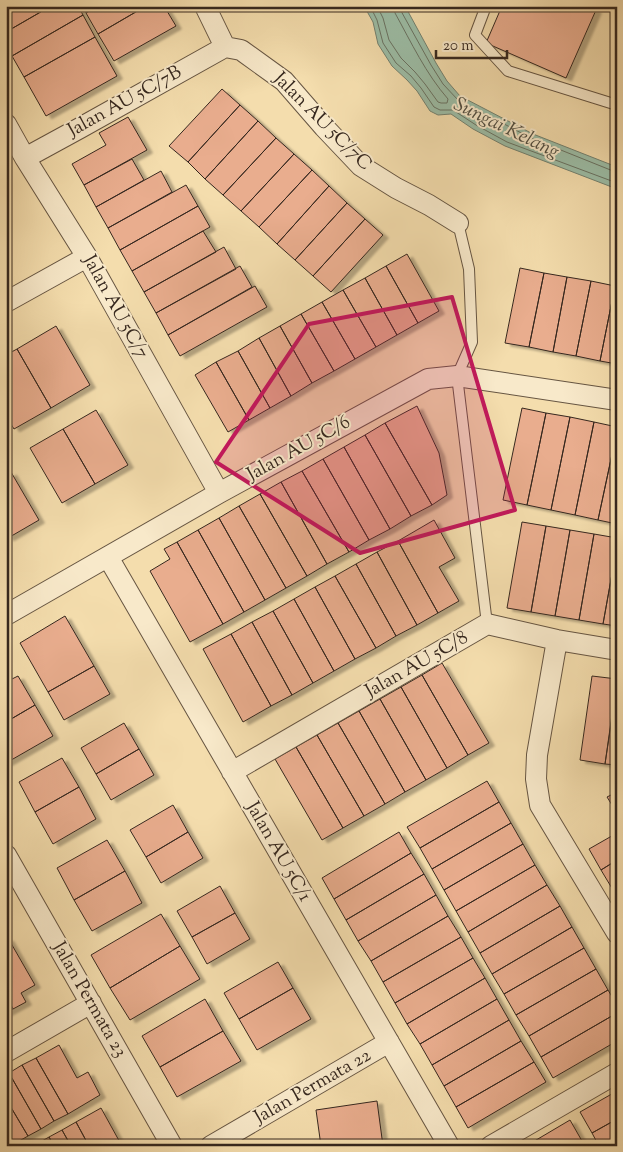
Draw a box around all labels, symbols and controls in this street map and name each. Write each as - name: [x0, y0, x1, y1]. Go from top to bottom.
- scale bar: [436, 28, 507, 60]
- text: 20 m: [443, 36, 474, 57]
- street label: Jalan AU 5C/7B: [62, 60, 187, 145]
- street label: Jalan AU 5C/7C: [266, 66, 377, 177]
- water label: Sungai Kelang: [448, 91, 564, 167]
- street label: Jalan AU 5C/7: [75, 249, 155, 364]
- street label: Jalan AU 5C/6: [242, 409, 356, 489]
- street label: Jalan AU 5C/8: [360, 625, 474, 706]
- street label: Jalan AU 5C/1: [238, 796, 318, 907]
- street label: Jalan Permata 23: [44, 936, 133, 1063]
- street label: Jalan Permata 22: [249, 1043, 377, 1132]

